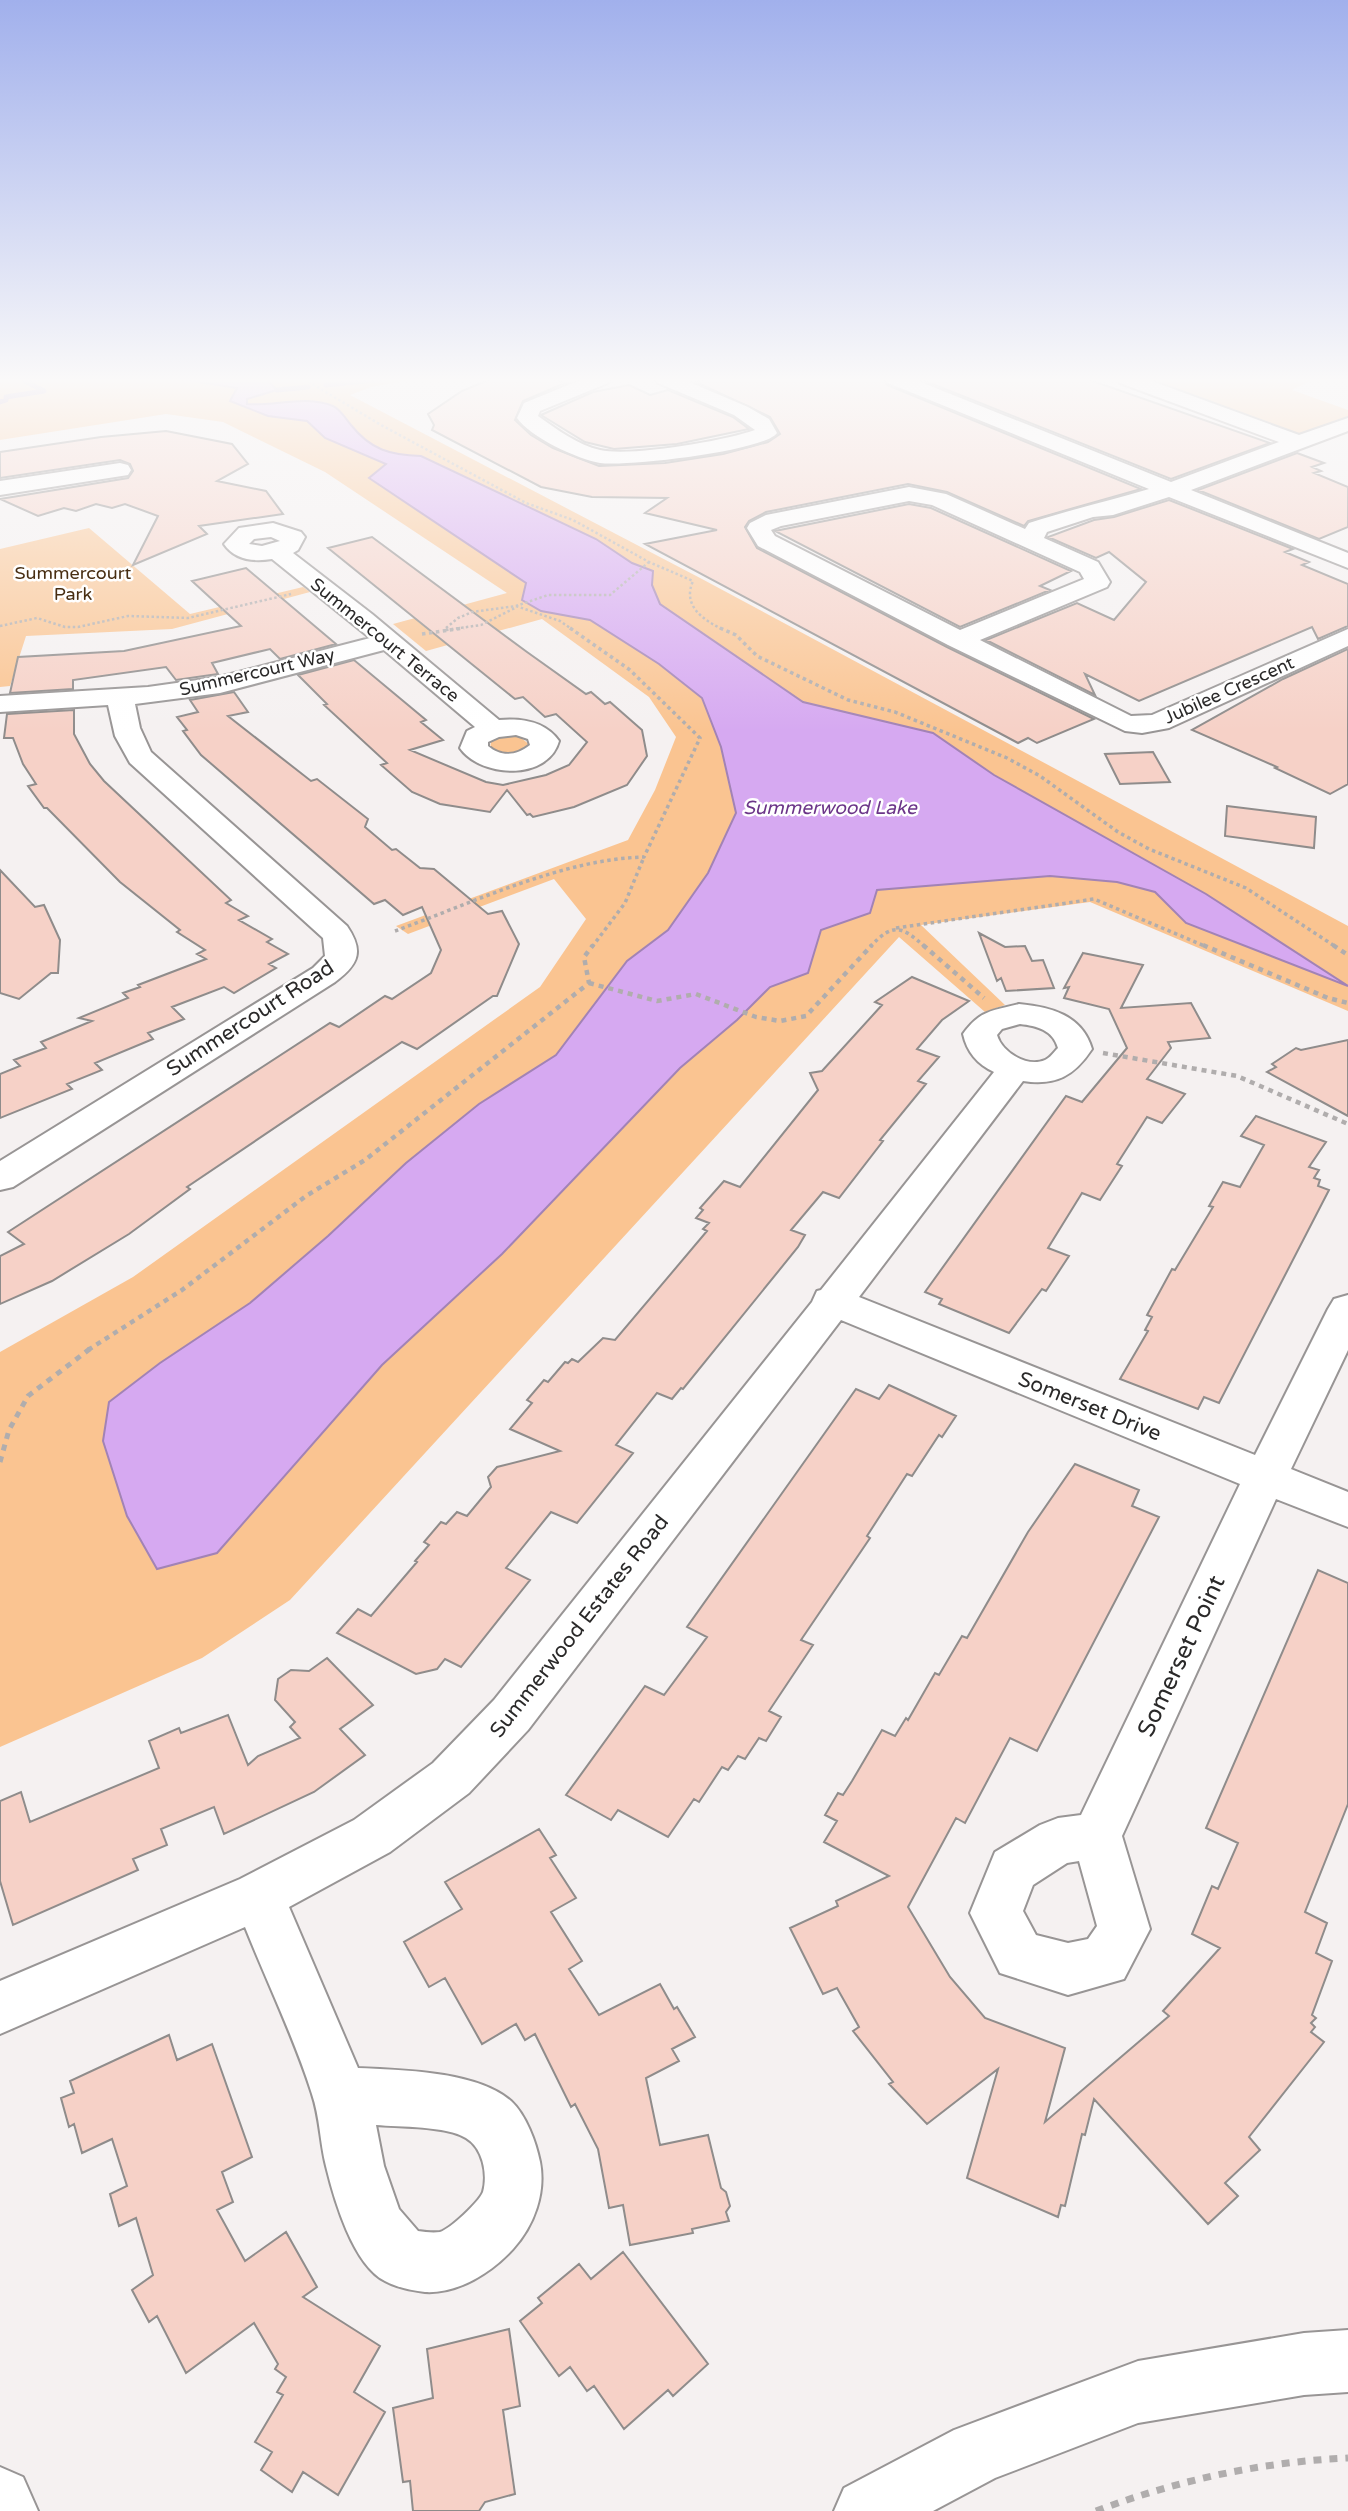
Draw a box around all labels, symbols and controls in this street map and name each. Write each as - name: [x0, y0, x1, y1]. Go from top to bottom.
- park label: Summercourt Park: [15, 562, 132, 605]
- street label: Summercourt Terrace: [306, 573, 464, 707]
- street label: Summercourt Way: [177, 643, 337, 701]
- street label: Jubilee Crescent: [1161, 651, 1297, 729]
- water label: Summerwood Lake: [743, 797, 918, 819]
- street label: Summercourt Road: [162, 955, 339, 1082]
- street label: Somerset Drive: [1015, 1366, 1165, 1447]
- street label: Summerwood Estates Road: [485, 1510, 674, 1743]
- street label: Somerset Point: [1131, 1571, 1231, 1741]

